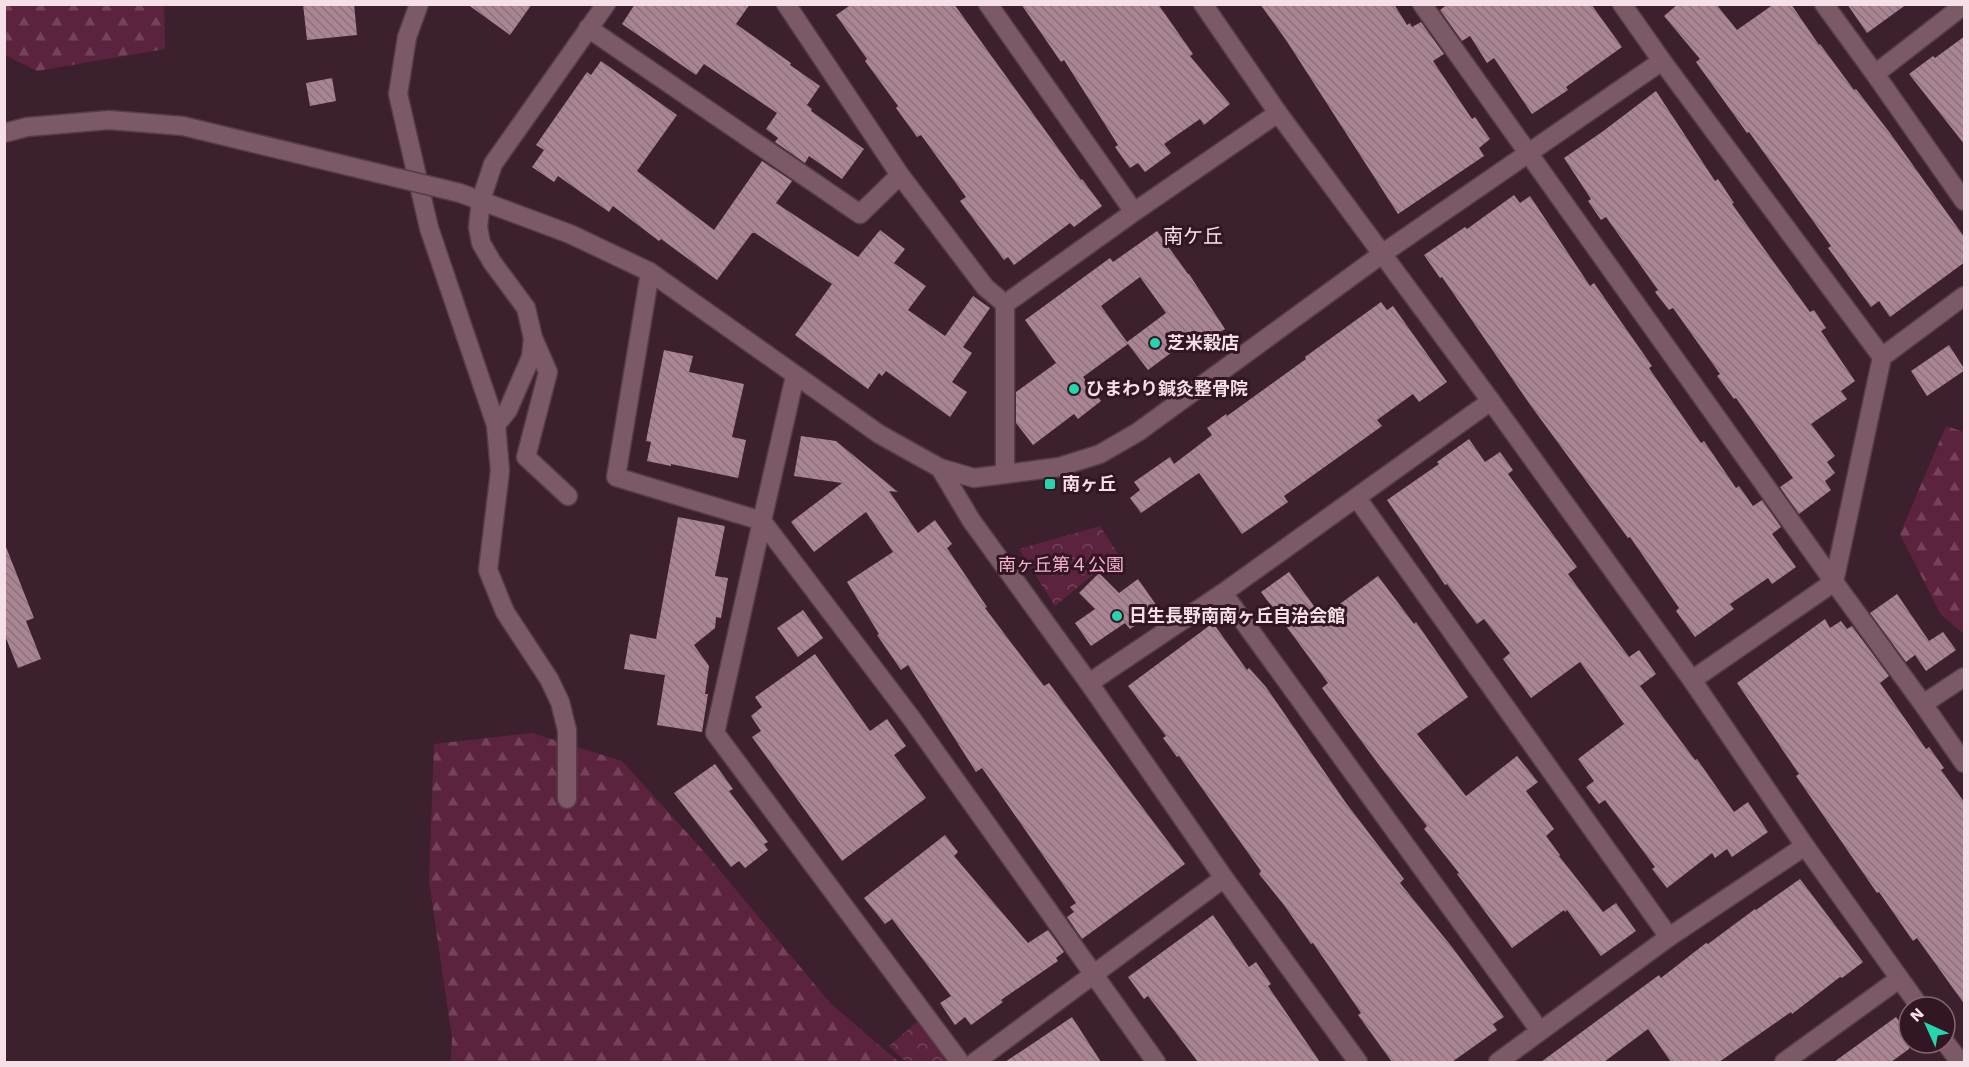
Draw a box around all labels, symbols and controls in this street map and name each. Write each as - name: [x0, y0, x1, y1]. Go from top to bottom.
- district label: 南ケ丘: [1163, 224, 1223, 248]
- place label: 芝米穀店: [1167, 332, 1239, 353]
- marker: 芝米穀店: [1148, 336, 1162, 350]
- place label: ひまわり鍼灸整骨院: [1086, 378, 1248, 399]
- marker: ひまわり鍼灸整骨院: [1067, 382, 1081, 396]
- place label: 南ヶ丘: [1062, 473, 1116, 494]
- marker: 南ヶ丘: [1043, 477, 1057, 491]
- park label: 南ヶ丘第４公園: [998, 554, 1124, 575]
- place label: 日生長野南南ヶ丘自治会館: [1129, 605, 1345, 626]
- marker: 日生長野南南ヶ丘自治会館: [1110, 609, 1124, 623]
- north arrow: [1897, 995, 1957, 1055]
- text: N: [1906, 1004, 1928, 1026]

